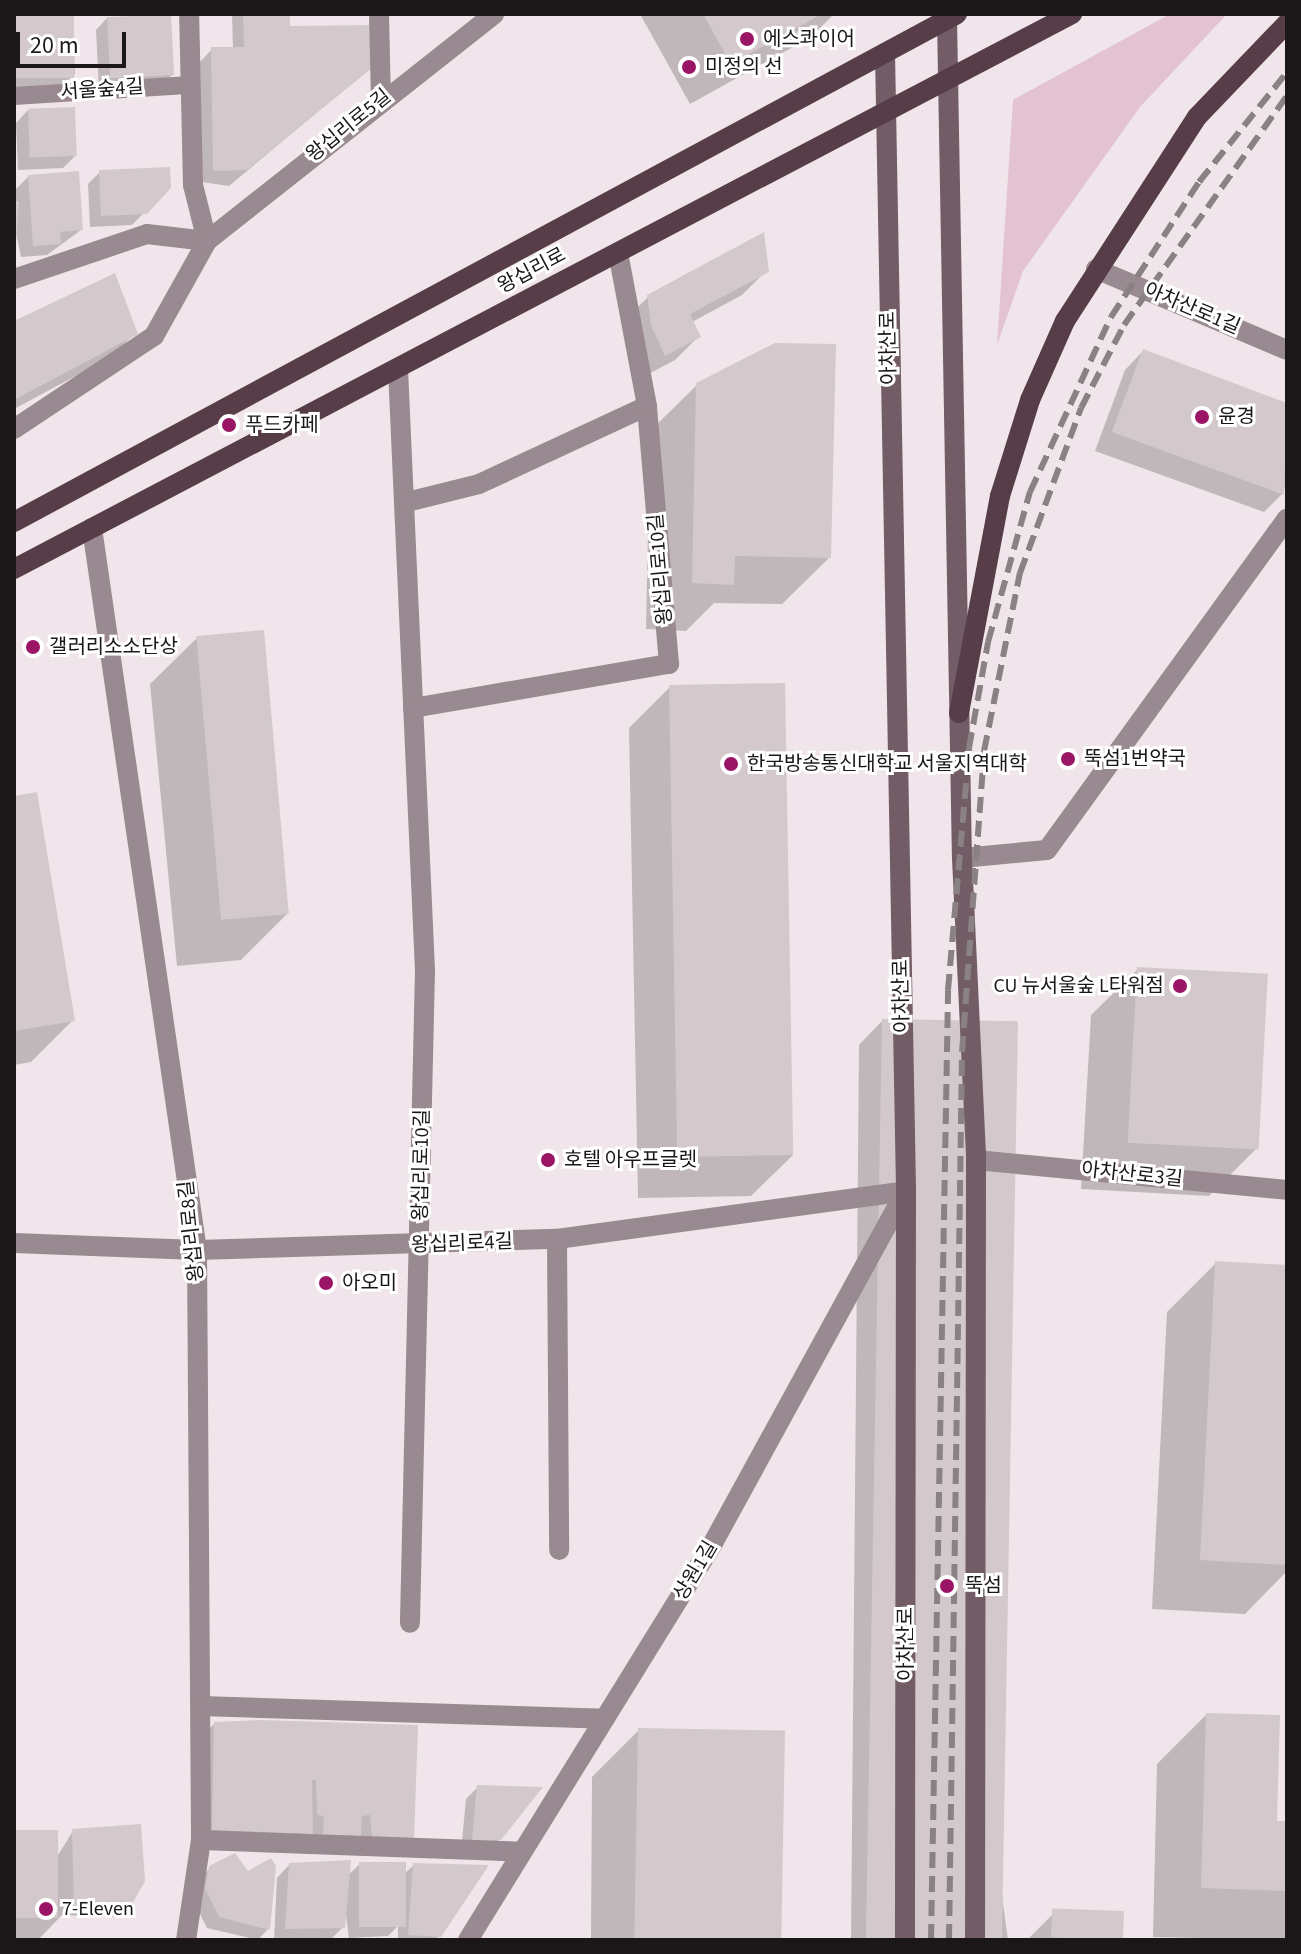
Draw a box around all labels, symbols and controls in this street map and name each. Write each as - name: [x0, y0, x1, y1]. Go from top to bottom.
- scale bar: [20, 16, 130, 66]
- place label: 에스콰이어: [763, 27, 855, 51]
- text: 20 m: [30, 28, 79, 63]
- marker: 에스콰이어: [738, 30, 756, 48]
- place label: 미정의 선: [705, 55, 783, 79]
- marker: 미정의 선: [680, 58, 698, 76]
- street label: 서울숲4길: [59, 75, 145, 105]
- street label: 왕십리로5길: [302, 85, 396, 167]
- street label: 왕십리로: [494, 243, 570, 299]
- street label: 아차산로1길: [1140, 278, 1244, 340]
- street label: 아차산로: [876, 311, 902, 385]
- place label: 윤경: [1218, 405, 1255, 429]
- marker: 윤경: [1193, 408, 1211, 426]
- place label: 푸드카페: [245, 413, 319, 437]
- marker: 푸드카페: [220, 416, 238, 434]
- street label: 왕십리로10길: [644, 512, 678, 626]
- place label: 갤러리소소단상: [49, 635, 178, 659]
- marker: 갤러리소소단상: [24, 638, 42, 656]
- place label: 뚝섬1번약국: [1084, 747, 1186, 771]
- marker: 뚝섬1번약국: [1059, 750, 1077, 768]
- place label: 한국방송통신대학교 서울지역대학: [747, 752, 1027, 776]
- marker: 한국방송통신대학교 서울지역대학: [722, 755, 740, 773]
- street label: 아차산로: [889, 959, 915, 1033]
- place label: CU 뉴서울숲 L타워점: [993, 974, 1164, 998]
- marker: CU 뉴서울숲 L타워점: [1171, 977, 1189, 995]
- street label: 왕십리로10길: [409, 1109, 435, 1221]
- place label: 호텔 아우프글렛: [564, 1148, 697, 1172]
- marker: 호텔 아우프글렛: [539, 1151, 557, 1169]
- street label: 아차산로3길: [1080, 1158, 1184, 1192]
- street label: 왕십리로8길: [175, 1179, 209, 1283]
- street label: 왕십리로4길: [411, 1230, 513, 1258]
- place label: 아오미: [342, 1271, 397, 1295]
- marker: 아오미: [317, 1274, 335, 1292]
- street label: 상원1길: [669, 1537, 723, 1605]
- place label: 뚝섬: [965, 1574, 1002, 1598]
- marker: 뚝섬: [936, 1575, 958, 1597]
- street label: 아차산로: [894, 1607, 918, 1681]
- place label: 7-Eleven: [62, 1897, 134, 1921]
- marker: 7-Eleven: [37, 1900, 55, 1918]

